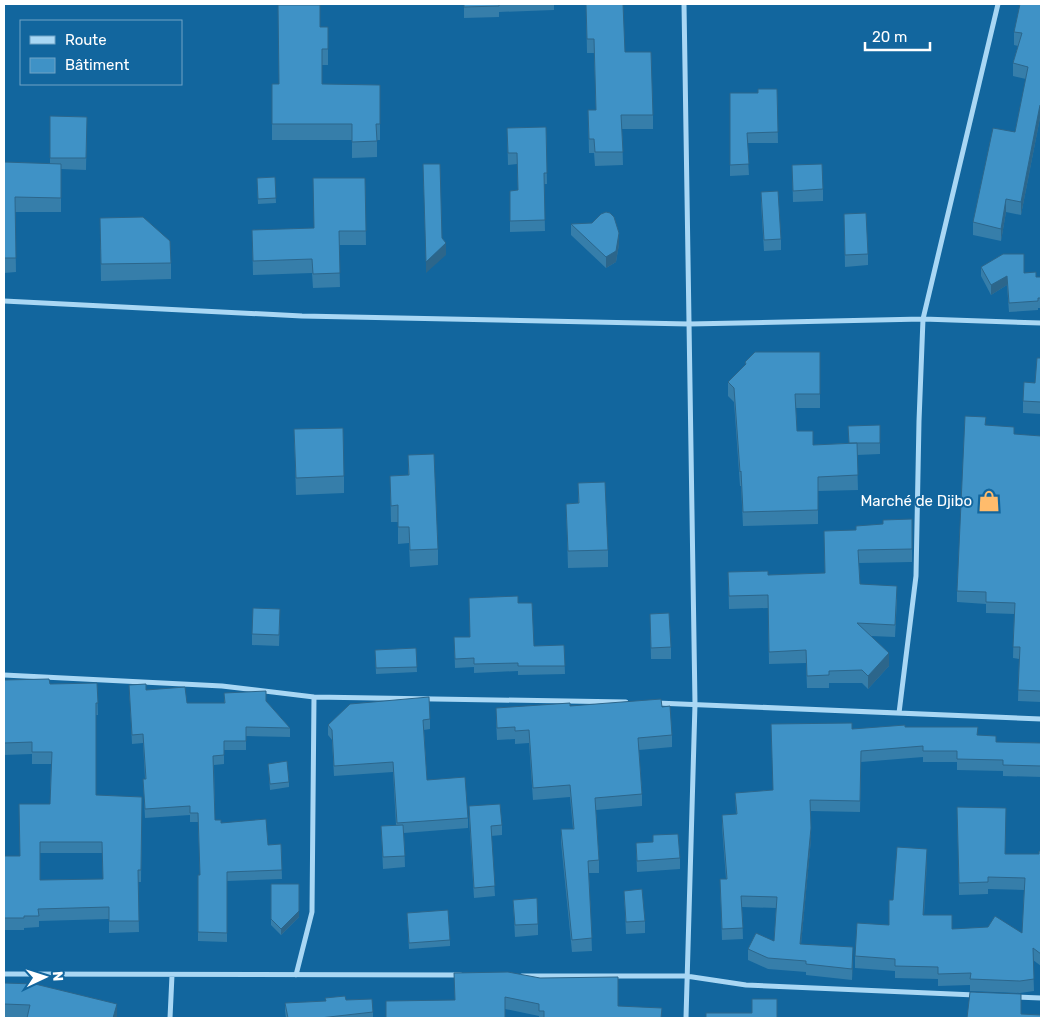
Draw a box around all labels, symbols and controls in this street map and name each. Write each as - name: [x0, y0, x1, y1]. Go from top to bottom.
- legend: [20, 20, 182, 85]
- scale bar: [865, 20, 930, 52]
- text: 20 m: [872, 28, 907, 46]
- text: Route: [65, 31, 107, 49]
- text: Bâtiment: [65, 56, 129, 74]
- shop icon: Marché de Djibo: [976, 488, 1002, 514]
- place label: Marché de Djibo: [860, 492, 972, 510]
- north arrow: [20, 952, 70, 1002]
- text: N: [49, 971, 66, 982]

